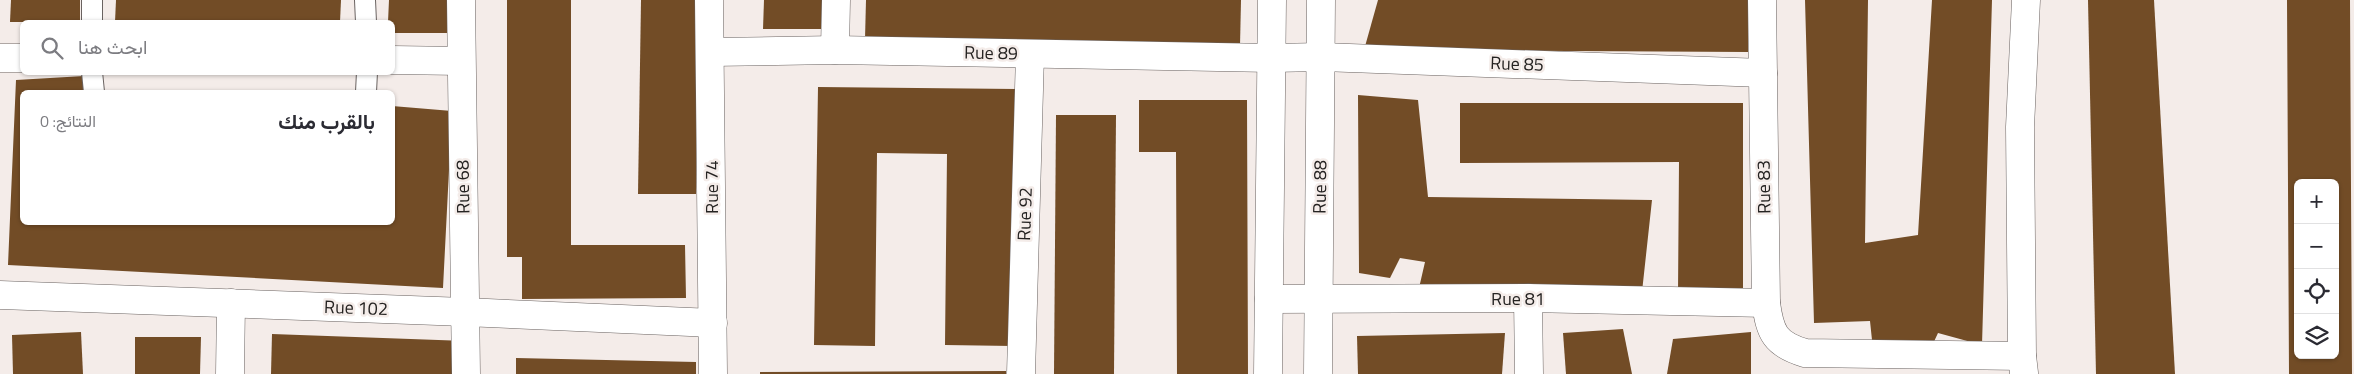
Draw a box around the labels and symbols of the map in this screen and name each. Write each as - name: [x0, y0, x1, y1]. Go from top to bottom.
- street label: Rue 89: [964, 39, 1018, 66]
- street label: Rue 85: [1490, 49, 1544, 78]
- street label: Rue 68: [449, 160, 476, 214]
- street label: Rue 74: [698, 160, 725, 214]
- street label: Rue 88: [1306, 160, 1333, 214]
- street label: Rue 83: [1750, 160, 1777, 214]
- street label: Rue 92: [1010, 187, 1039, 241]
- street label: Rue 81: [1491, 285, 1545, 312]
- street label: Rue 102: [324, 293, 388, 322]

